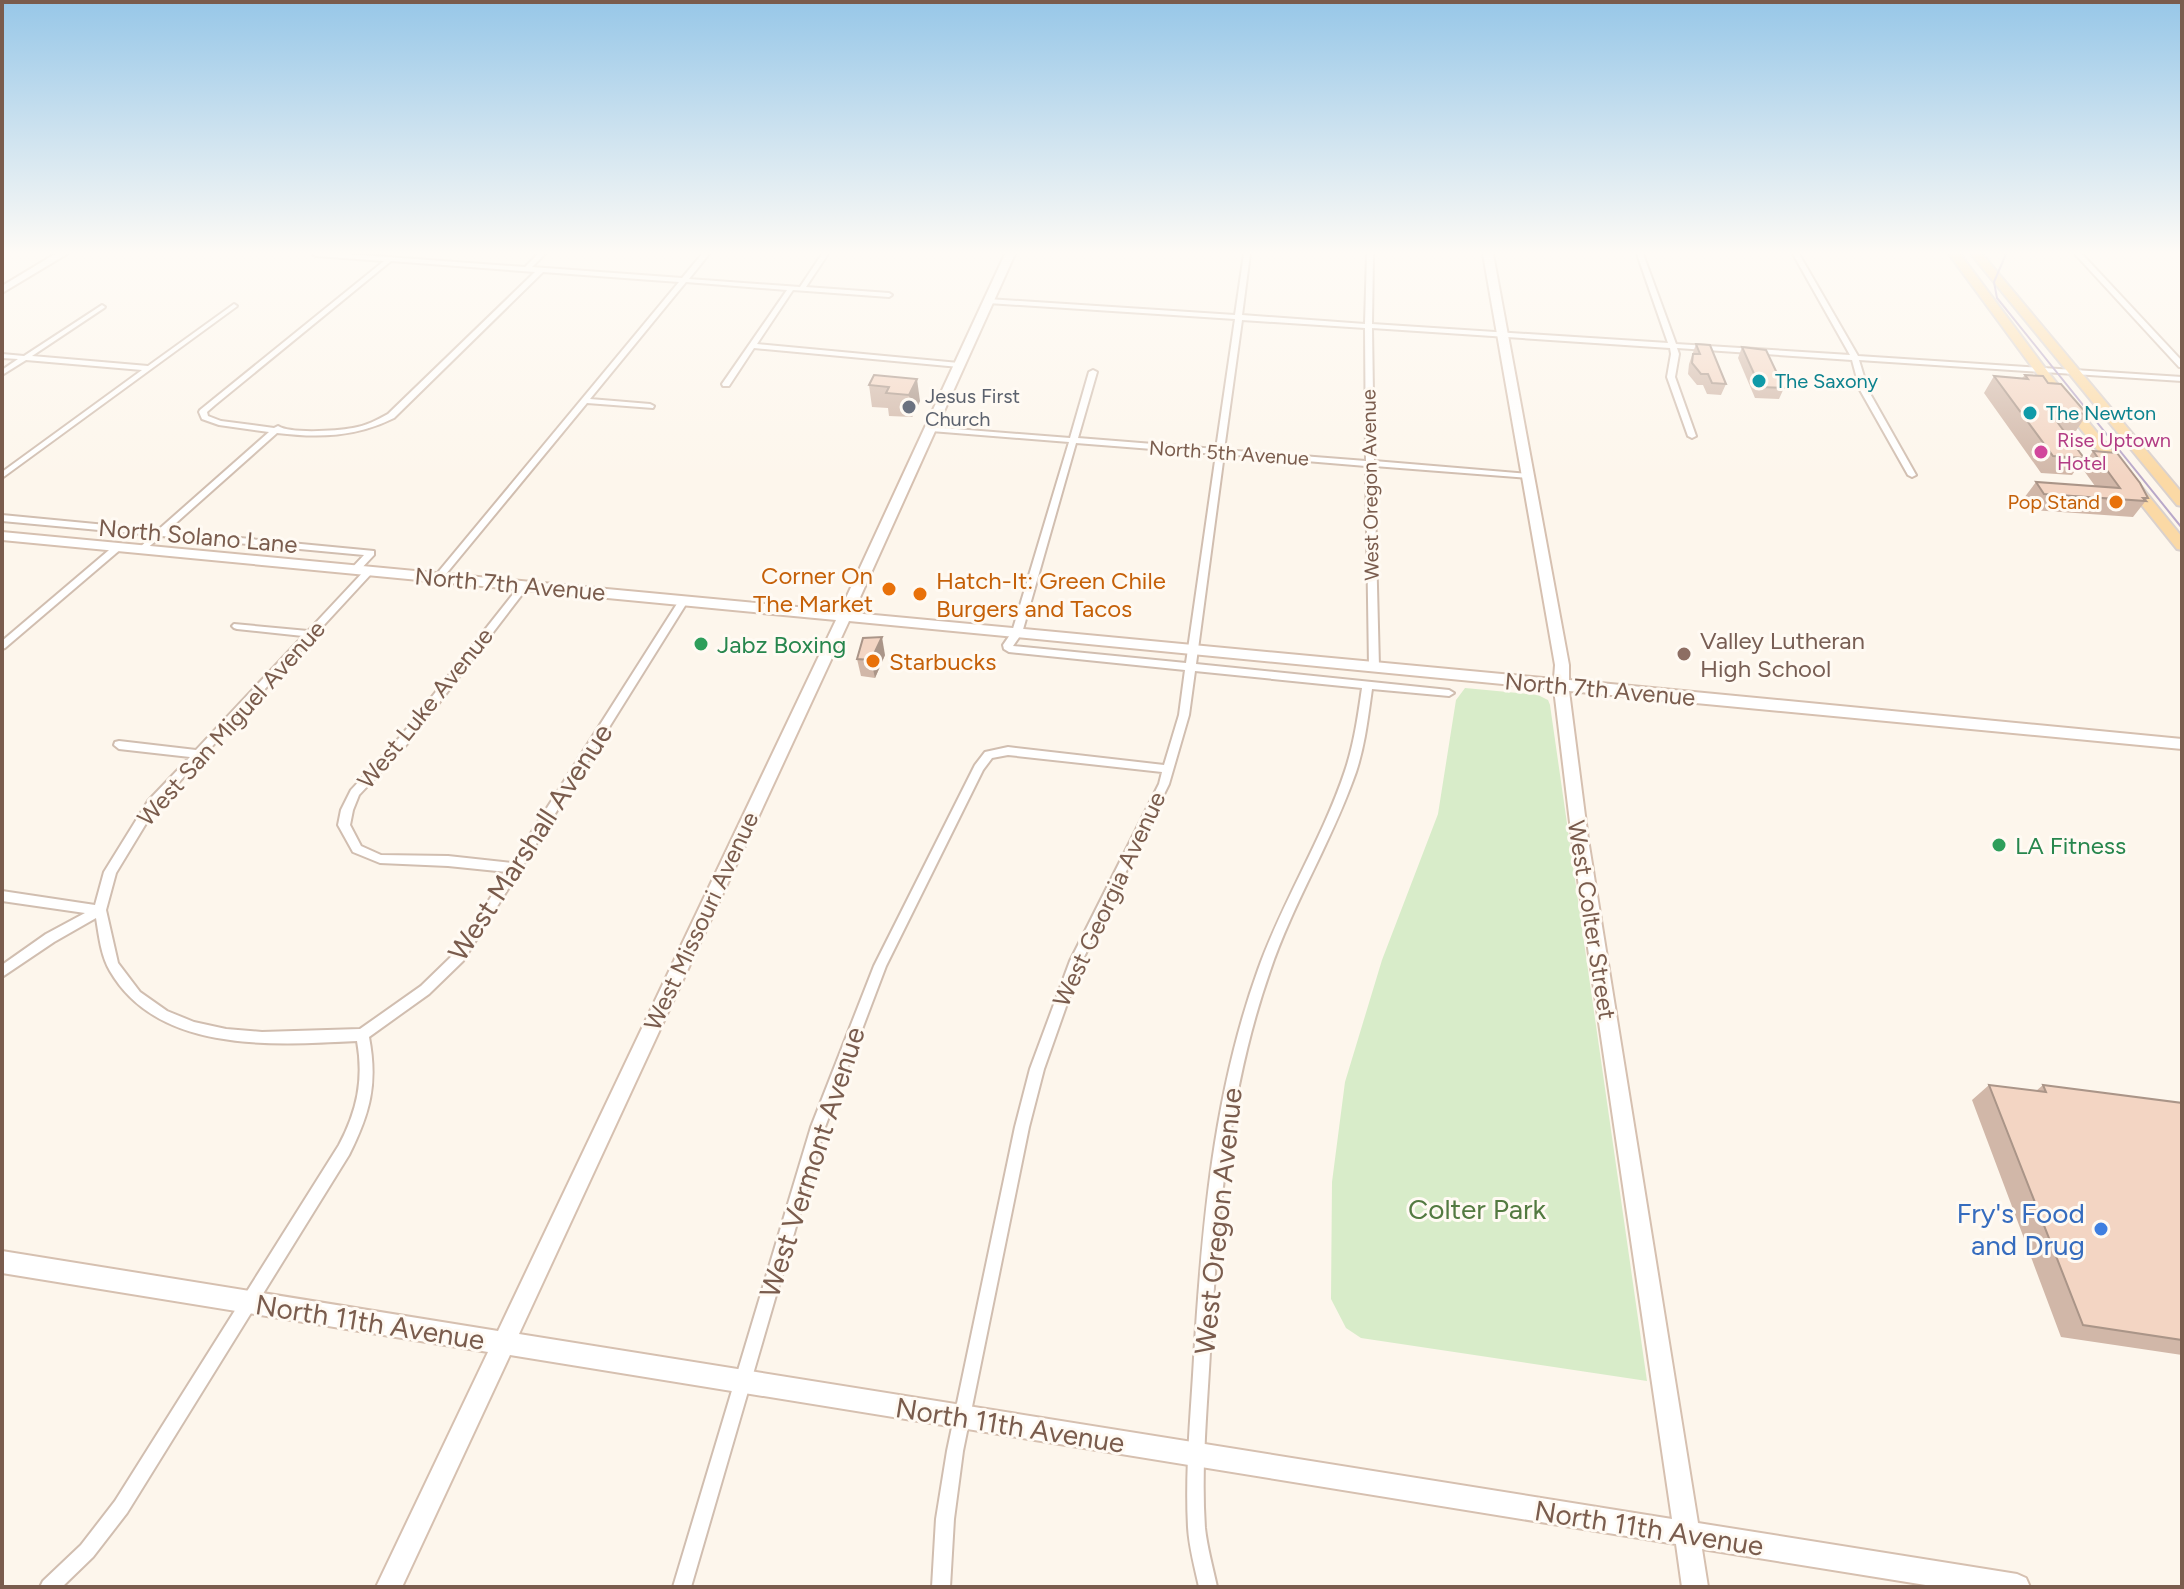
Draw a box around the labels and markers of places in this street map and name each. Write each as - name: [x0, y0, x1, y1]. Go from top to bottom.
- place label: The Saxony: [1775, 369, 1879, 393]
- marker: The Saxony: [1750, 372, 1768, 390]
- place label: Jesus First Church: [925, 384, 1020, 431]
- marker: Jesus First Church: [900, 398, 918, 416]
- place label: The Newton: [2046, 401, 2156, 425]
- marker: The Newton: [2021, 404, 2039, 422]
- place label: Rise Uptown Hotel: [2057, 428, 2171, 475]
- marker: Rise Uptown Hotel: [2032, 443, 2050, 461]
- place label: Pop Stand: [2007, 490, 2100, 514]
- marker: Pop Stand: [2107, 493, 2125, 511]
- place label: Corner On The Market: [753, 561, 873, 618]
- place label: Hatch-It: Green Chile Burgers and Tacos: [936, 566, 1166, 623]
- marker: Corner On The Market: [880, 580, 898, 598]
- marker: Hatch-It: Green Chile Burgers and Tacos: [911, 585, 929, 603]
- place label: Valley Lutheran High School: [1700, 626, 1865, 683]
- place label: Jabz Boxing: [717, 630, 846, 659]
- marker: Jabz Boxing: [692, 635, 710, 653]
- marker: Valley Lutheran High School: [1675, 645, 1693, 663]
- place label: Starbucks: [889, 647, 996, 676]
- marker: Starbucks: [864, 652, 882, 670]
- place label: LA Fitness: [2015, 831, 2126, 860]
- marker: LA Fitness: [1990, 836, 2008, 854]
- place label: Fry's Food and Drug: [1956, 1196, 2085, 1262]
- marker: Fry's Food and Drug: [2092, 1220, 2110, 1238]

